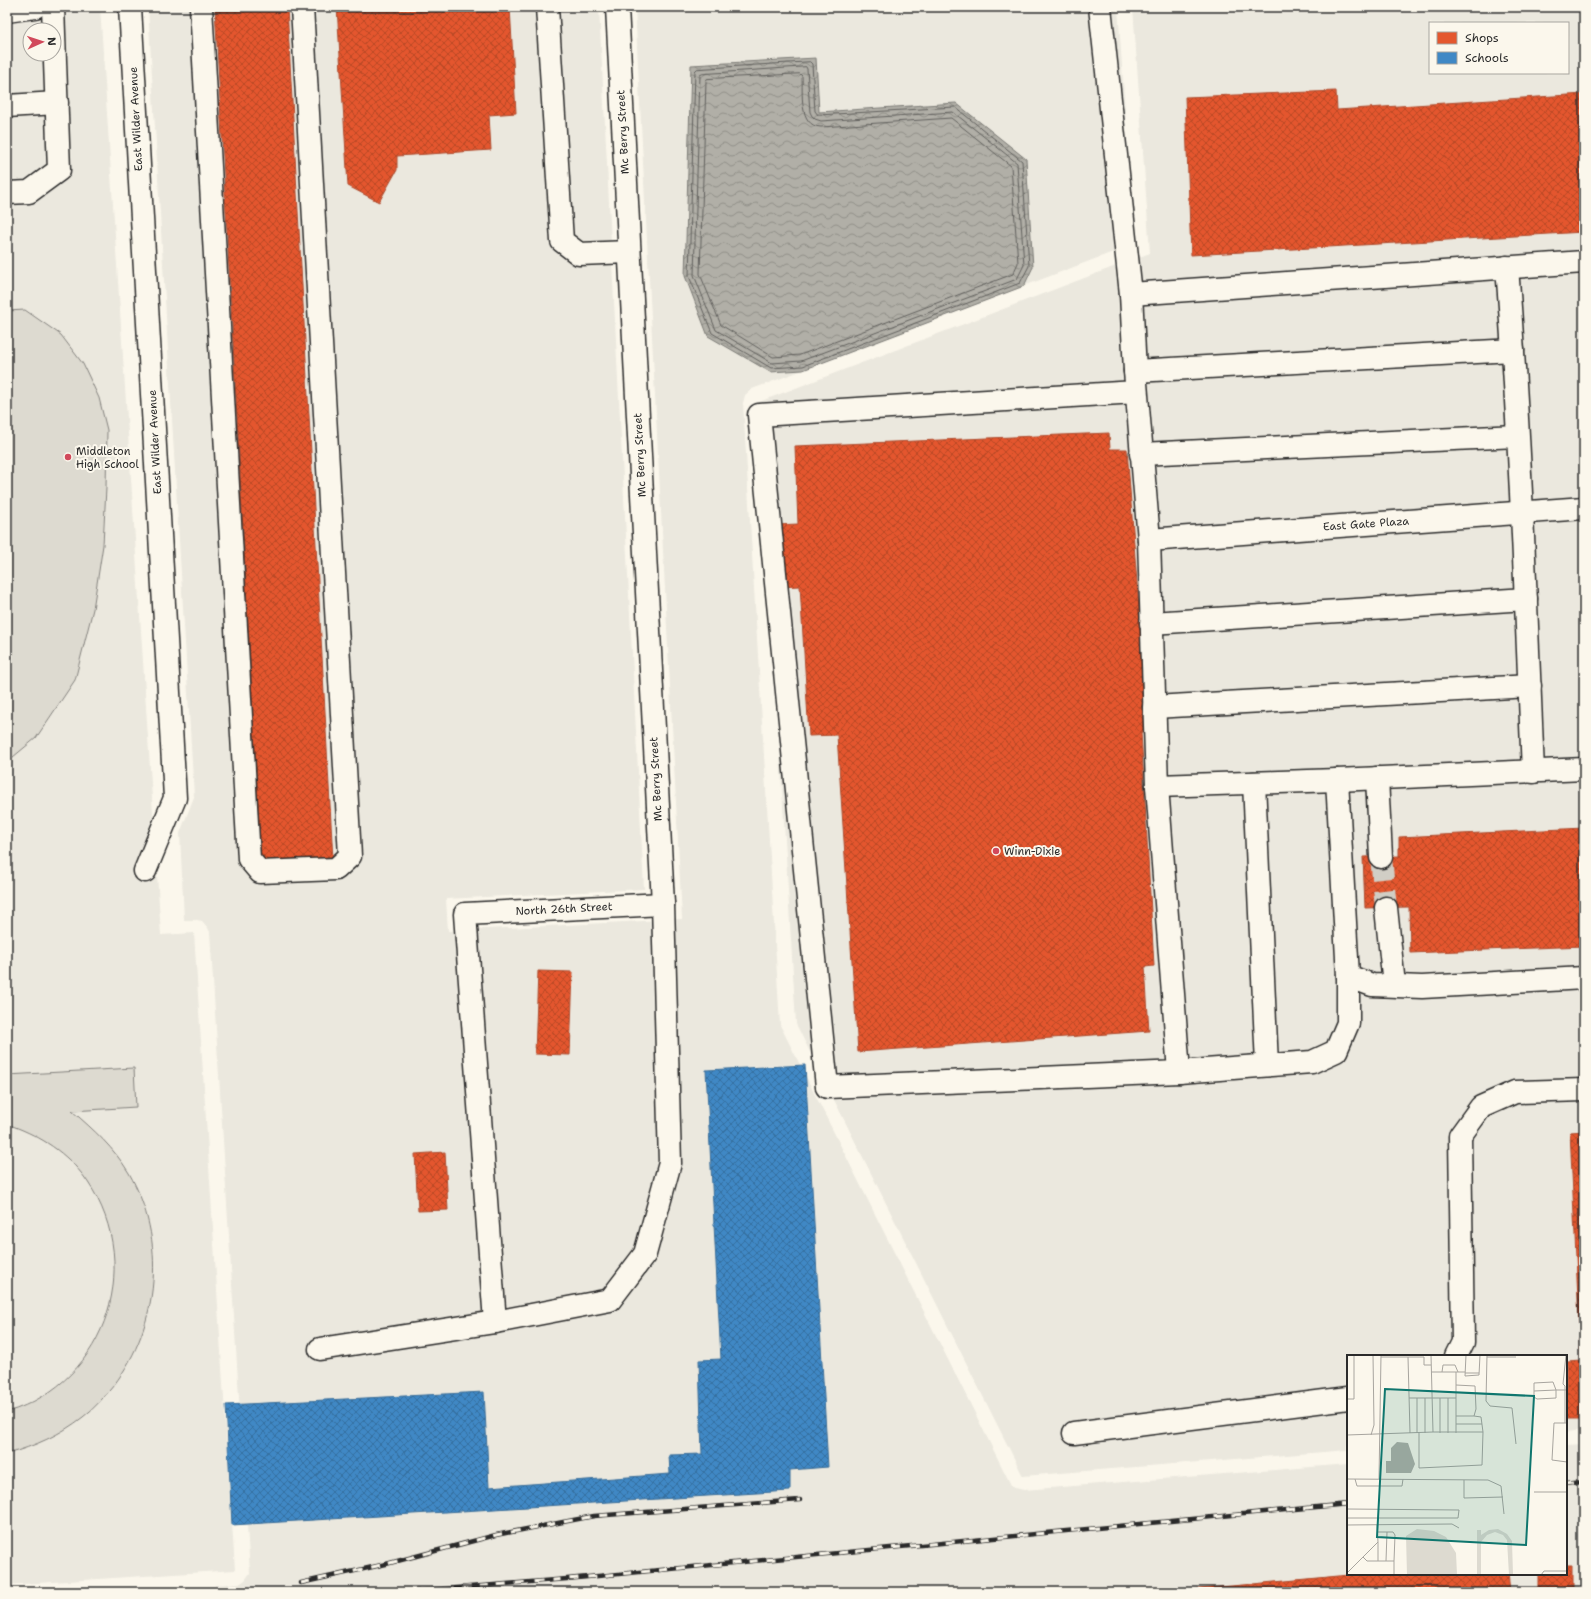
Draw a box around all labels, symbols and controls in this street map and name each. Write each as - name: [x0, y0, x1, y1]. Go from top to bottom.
- north arrow: [22, 22, 62, 62]
- legend: [1429, 22, 1569, 74]
- text: Shops: [1465, 30, 1499, 46]
- text: N: [44, 37, 59, 47]
- text: Schools: [1465, 50, 1509, 66]
- street label: East Wilder Avenue: [126, 66, 146, 172]
- street label: Mc Berry Street: [613, 89, 633, 175]
- street label: East Wilder Avenue: [145, 389, 165, 495]
- street label: Mc Berry Street: [630, 412, 650, 498]
- place label: Middleton High School: [76, 444, 140, 472]
- marker: Middleton High School: [63, 452, 73, 462]
- street label: East Gate Plaza: [1322, 513, 1410, 534]
- street label: Mc Berry Street: [646, 736, 666, 822]
- place label: Winn-Dixie: [1004, 844, 1060, 859]
- marker: Winn-Dixie: [991, 846, 1001, 856]
- street label: North 26th Street: [515, 899, 613, 919]
- inset map: [1347, 1355, 1567, 1575]

